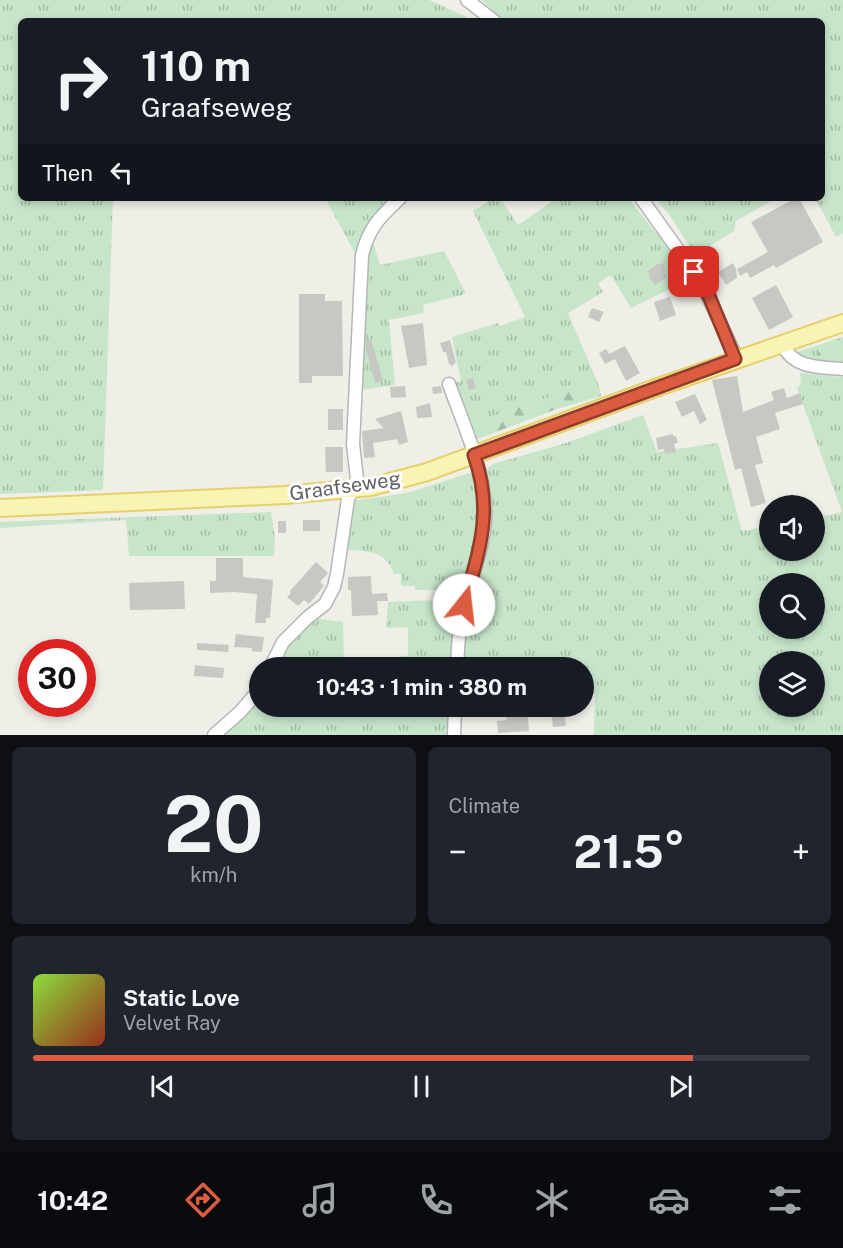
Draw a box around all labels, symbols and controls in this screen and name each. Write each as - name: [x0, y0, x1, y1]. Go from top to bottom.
- text: 110 m: [141, 41, 251, 90]
- icon: right: [42, 42, 120, 120]
- text: Graafseweg: [141, 91, 292, 123]
- icon: left: [105, 156, 138, 189]
- text: Then: [42, 160, 93, 186]
- pin: [668, 246, 719, 297]
- icon: arrive: [677, 255, 710, 288]
- street label: Graafseweg: [288, 466, 402, 506]
- map controls: [759, 495, 825, 717]
- button: sound: [759, 495, 825, 561]
- position arrow: [432, 573, 496, 637]
- button: search: [759, 573, 825, 639]
- speed limit sign: 30: [18, 639, 96, 717]
- button: layers: [759, 651, 825, 717]
- text: 10:43 · 1 min · 380 m: [316, 674, 527, 700]
- text: 20: [164, 778, 264, 870]
- text: Climate: [449, 794, 520, 818]
- text: 21.5°: [573, 825, 685, 878]
- text: −: [449, 833, 467, 871]
- text: +: [792, 833, 810, 871]
- text: km/h: [190, 863, 237, 887]
- text: Static Love: [123, 985, 240, 1011]
- text: Velvet Ray: [123, 1011, 221, 1035]
- icon: previous: [146, 1070, 179, 1103]
- icon: pause: [405, 1070, 438, 1103]
- icon: next: [664, 1070, 697, 1103]
- icon: directions: [182, 1179, 224, 1221]
- icon: music: [299, 1179, 341, 1221]
- icon: phone: [415, 1179, 457, 1221]
- icon: climate: [531, 1179, 573, 1221]
- icon: car: [648, 1179, 690, 1221]
- icon: filters: [764, 1179, 806, 1221]
- text: 10:42: [37, 1184, 108, 1216]

